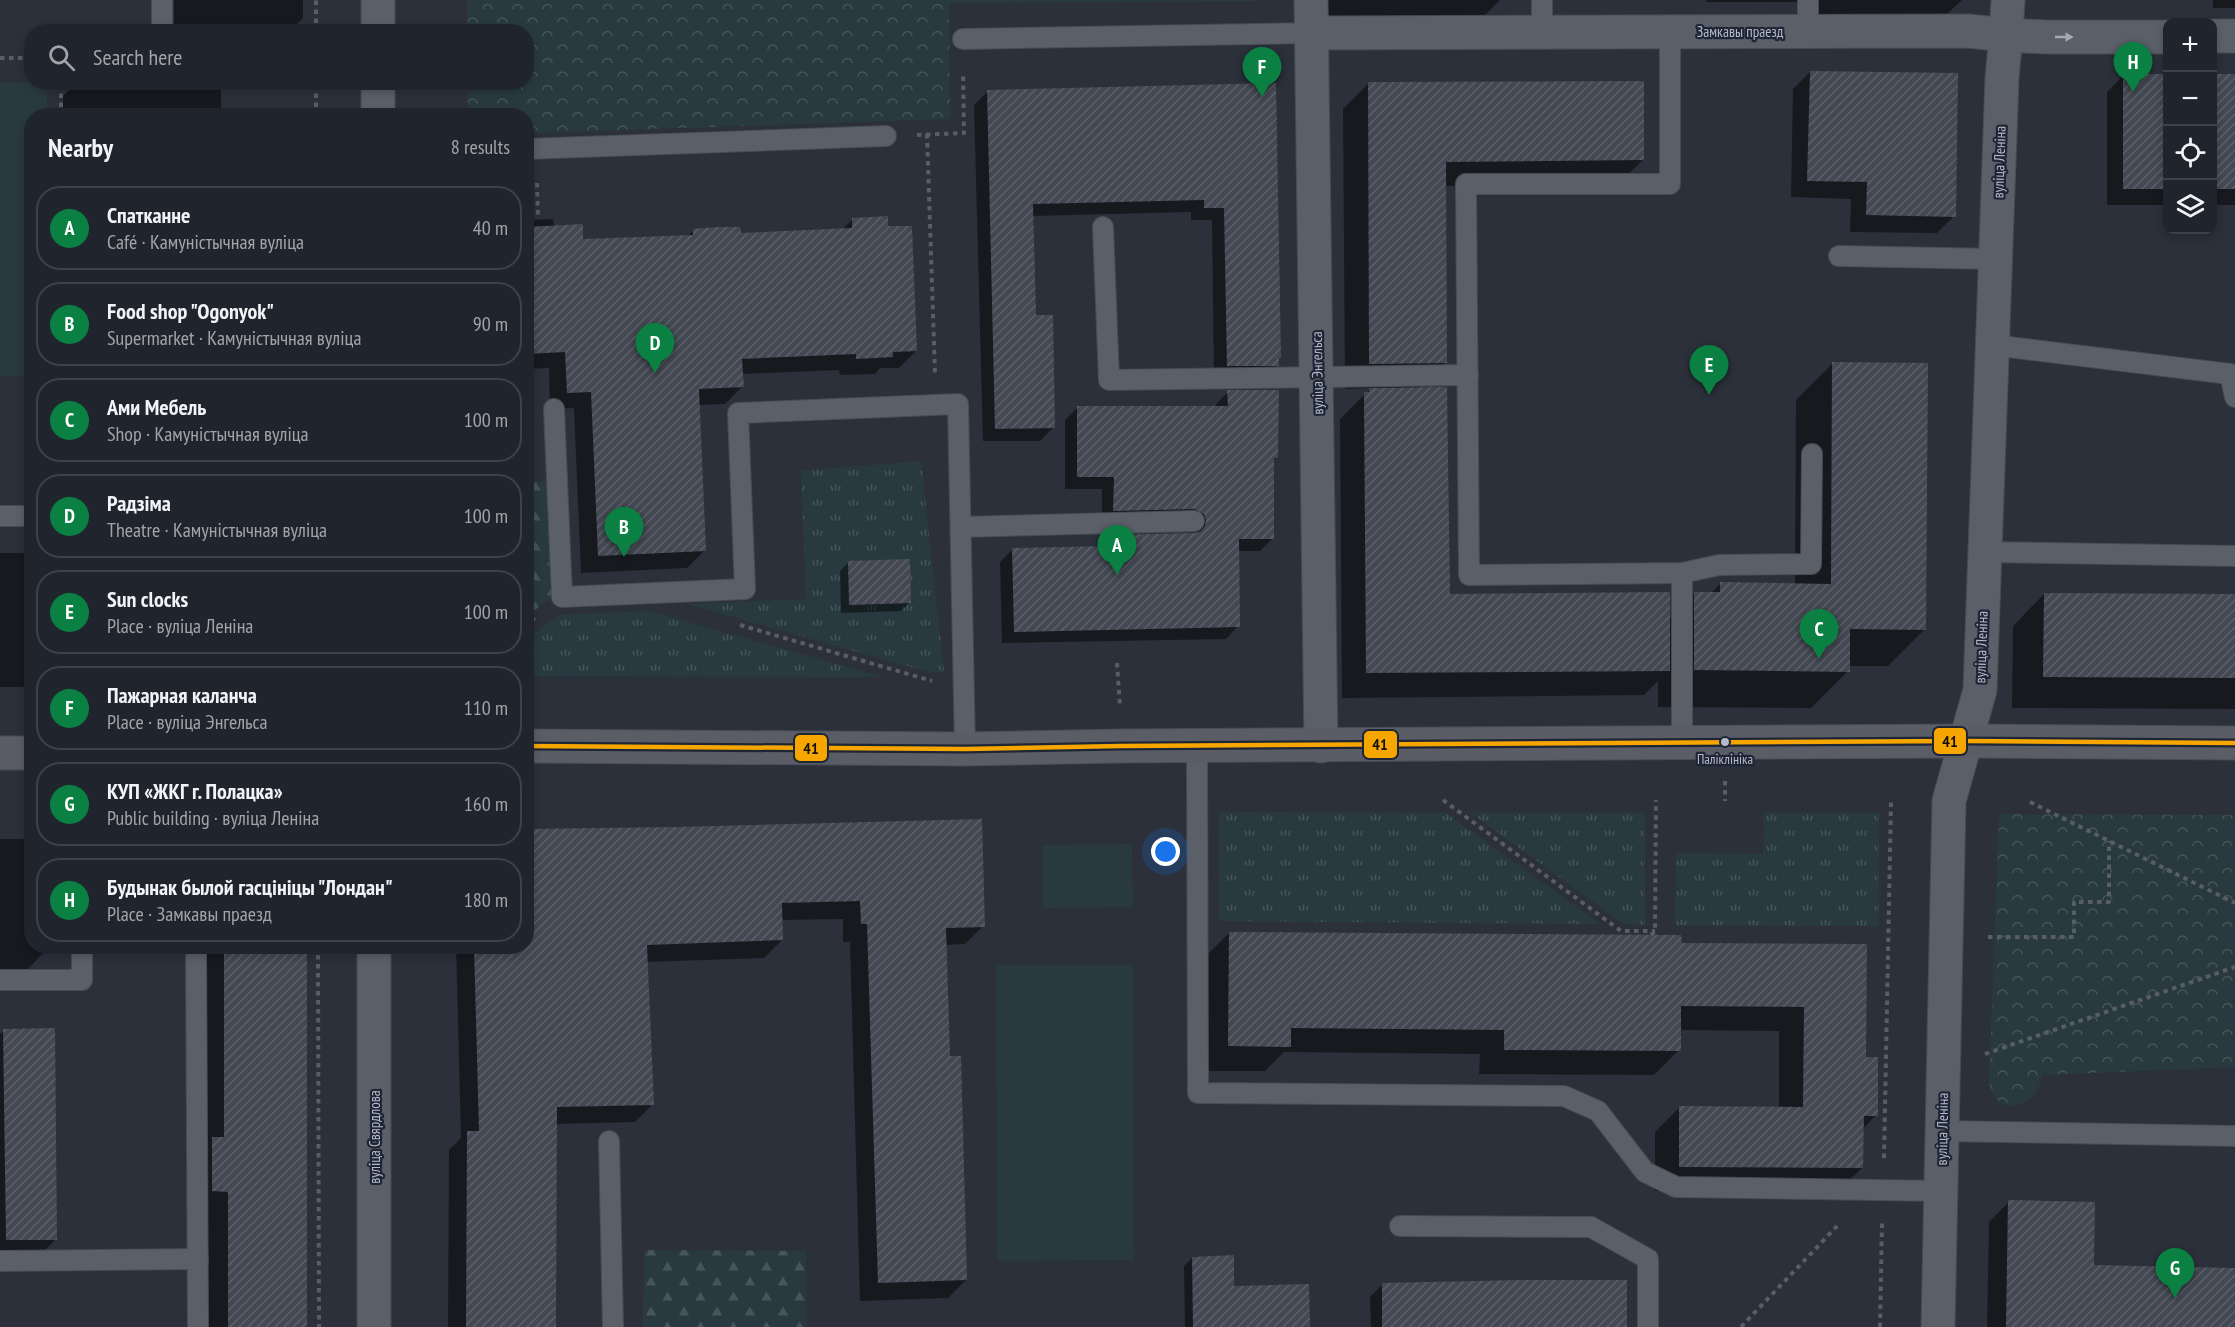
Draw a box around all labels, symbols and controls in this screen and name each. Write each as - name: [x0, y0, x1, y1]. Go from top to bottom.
- map controls: [2163, 18, 2217, 234]
- button: +: [2163, 18, 2217, 72]
- street label: Замкавы праезд: [1697, 22, 1784, 41]
- search box: [24, 24, 534, 90]
- one-way arrow: [2055, 32, 2074, 42]
- icon: search: [45, 41, 78, 74]
- pin: H: [2114, 42, 2152, 92]
- text: Search here: [93, 43, 182, 71]
- pin: F: [1242, 48, 1282, 97]
- button: −: [2163, 72, 2217, 126]
- street label: вуліца Леніна: [1988, 125, 2010, 199]
- button: locate: [2163, 126, 2217, 180]
- text: Nearby: [48, 131, 113, 164]
- text: 8 results: [451, 134, 510, 160]
- button: layers: [2163, 180, 2217, 234]
- text: Спатканне: [107, 201, 190, 229]
- text: A: [64, 215, 75, 241]
- text: 40 m: [473, 215, 508, 241]
- text: Café · Камуністычная вуліца: [107, 229, 304, 255]
- text: Food shop "Ogonyok": [107, 297, 274, 325]
- text: B: [65, 311, 74, 337]
- text: 90 m: [473, 311, 508, 337]
- pin: D: [636, 324, 674, 373]
- text: Supermarket · Камуністычная вуліца: [107, 325, 361, 351]
- street label: вуліца Энгельса: [1307, 331, 1327, 415]
- pin: E: [1690, 346, 1728, 395]
- text: Ами Мебель: [107, 393, 206, 421]
- text: C: [65, 407, 74, 433]
- text: 100 m: [464, 407, 508, 433]
- text: Shop · Камуністычная вуліца: [107, 421, 309, 447]
- text: Радзіма: [107, 489, 171, 517]
- text: D: [64, 503, 75, 529]
- text: 100 m: [464, 503, 508, 529]
- pin: B: [604, 508, 644, 557]
- text: Theatre · Камуністычная вуліца: [107, 517, 327, 543]
- pin: A: [1098, 526, 1136, 575]
- text: Sun clocks: [107, 585, 188, 613]
- text: E: [65, 599, 74, 625]
- text: 100 m: [464, 599, 508, 625]
- pin: C: [1800, 610, 1838, 659]
- street label: вуліца Леніна: [1970, 610, 1992, 684]
- text: Place · вуліца Леніна: [107, 613, 253, 639]
- text: Пажарная каланча: [107, 681, 257, 709]
- text: F: [65, 695, 74, 721]
- text: 110 m: [464, 695, 508, 721]
- text: Place · вуліца Энгельса: [107, 709, 268, 735]
- line badge: 41: [1933, 727, 1967, 755]
- line badge: 41: [1363, 730, 1398, 759]
- text: 41: [1942, 731, 1958, 751]
- line badge: 41: [794, 734, 828, 762]
- text: 41: [1372, 734, 1388, 754]
- marker: Паліклініка: [1719, 736, 1731, 748]
- text: 41: [803, 738, 819, 758]
- place label: Паліклініка: [1697, 750, 1753, 768]
- text: КУП «ЖКГ г. Полацка»: [107, 777, 283, 805]
- text: G: [64, 791, 75, 817]
- text: 160 m: [464, 791, 508, 817]
- text: Public building · вуліца Леніна: [107, 805, 319, 831]
- your location: [1151, 837, 1180, 866]
- text: Будынак былой гасцініцы "Лондан": [107, 873, 393, 901]
- text: H: [64, 887, 75, 913]
- text: 180 m: [464, 887, 508, 913]
- text: Place · Замкавы праезд: [107, 901, 272, 927]
- street label: вуліца Свярдлова: [365, 1090, 384, 1184]
- street label: вуліца Леніна: [1932, 1093, 1952, 1165]
- pin: G: [2156, 1248, 2194, 1298]

